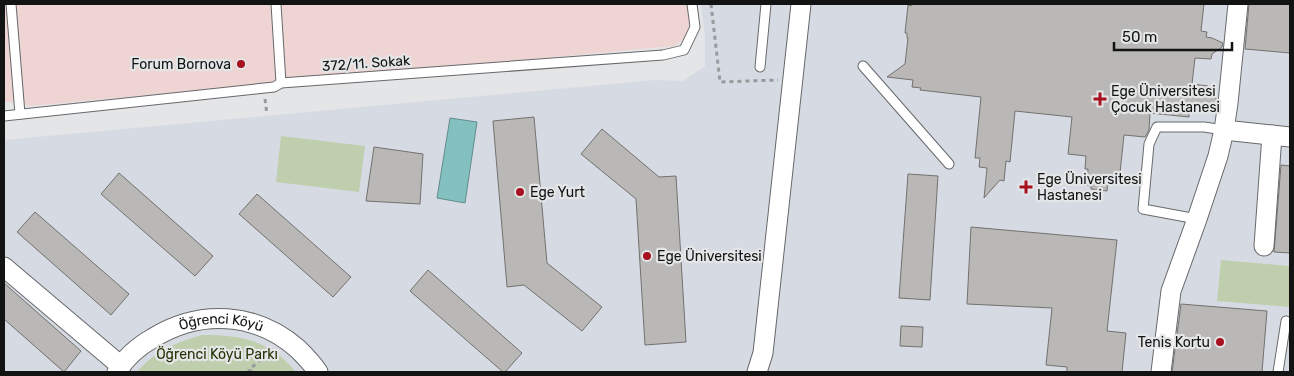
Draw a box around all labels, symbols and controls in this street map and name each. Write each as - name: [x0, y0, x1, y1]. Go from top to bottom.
- scale bar: [1114, 20, 1232, 52]
- text: 50 m: [1122, 28, 1157, 46]
- street label: 372/11. Sokak: [321, 52, 411, 75]
- place label: Forum Bornova: [131, 56, 231, 73]
- marker: Forum Bornova: [235, 58, 247, 70]
- place label: Ege Üniversitesi Çocuk Hastanesi: [1111, 83, 1220, 116]
- marker: Ege Üniversitesi Çocuk Hastanesi: [1093, 92, 1107, 106]
- place label: Ege Üniversitesi Hastanesi: [1037, 171, 1142, 204]
- marker: Ege Üniversitesi Hastanesi: [1019, 180, 1033, 194]
- place label: Ege Yurt: [530, 184, 586, 201]
- marker: Ege Yurt: [514, 186, 526, 198]
- place label: Ege Üniversitesi: [657, 248, 762, 265]
- marker: Ege Üniversitesi: [641, 250, 653, 262]
- street label: Öğrenci Köyü: [177, 310, 266, 335]
- place label: Tenis Kortu: [1138, 334, 1210, 351]
- marker: Tenis Kortu: [1214, 336, 1226, 348]
- park label: Öğrenci Köyü Parkı: [156, 346, 278, 363]

